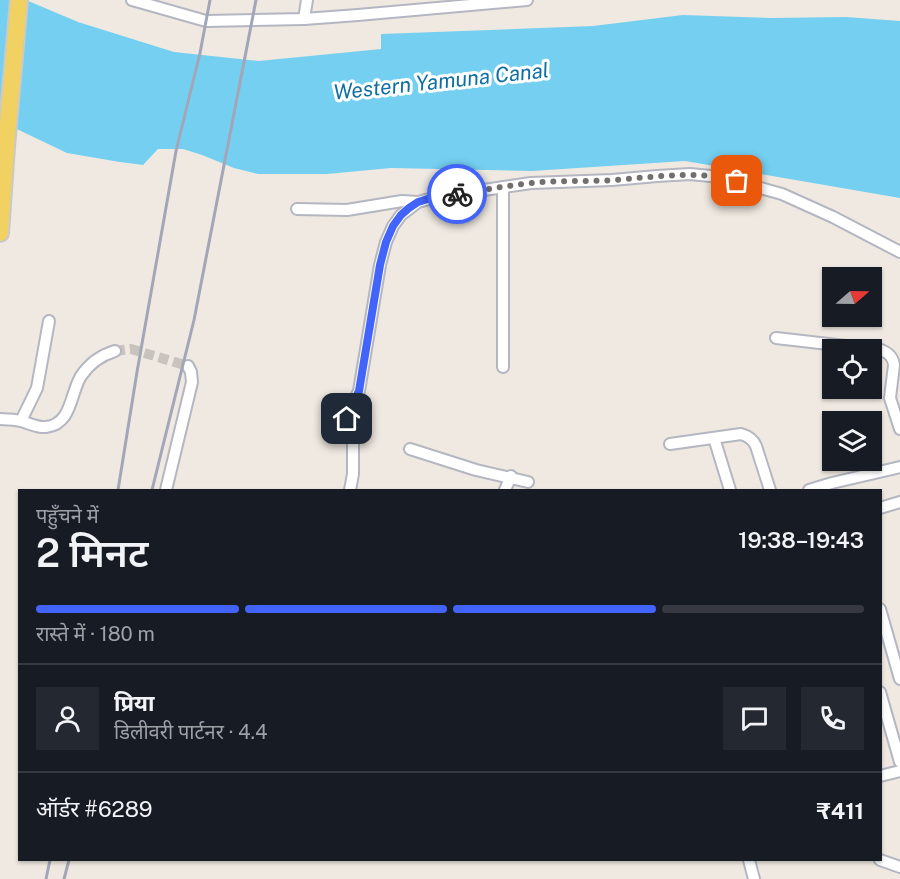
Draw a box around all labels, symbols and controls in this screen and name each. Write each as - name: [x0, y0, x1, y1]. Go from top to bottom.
- water label: Western Yamuna Canal: [332, 57, 550, 105]
- pin: [711, 155, 762, 206]
- courier: [427, 164, 487, 224]
- icon: bag: [720, 164, 753, 197]
- icon: bike: [441, 178, 474, 211]
- north arrow: [822, 267, 882, 327]
- map controls: [822, 267, 882, 471]
- button: locate: [822, 339, 882, 399]
- pin: [321, 393, 372, 444]
- icon: home: [330, 402, 363, 435]
- button: layers: [822, 411, 882, 471]
- text: पहुँचने में: [36, 504, 99, 528]
- text: 19:38–19:43: [738, 527, 864, 553]
- text: 2 मिनट: [36, 530, 148, 576]
- text: रास्ते में · 180 m: [36, 622, 155, 646]
- button: person: [36, 687, 99, 750]
- button: chat: [723, 687, 786, 750]
- button: phone: [801, 687, 864, 750]
- text: प्रिया: [114, 690, 154, 716]
- text: डिलीवरी पार्टनर · 4.4: [114, 720, 268, 744]
- text: ऑर्डर #6289: [36, 796, 153, 822]
- text: ₹411: [817, 798, 864, 824]

